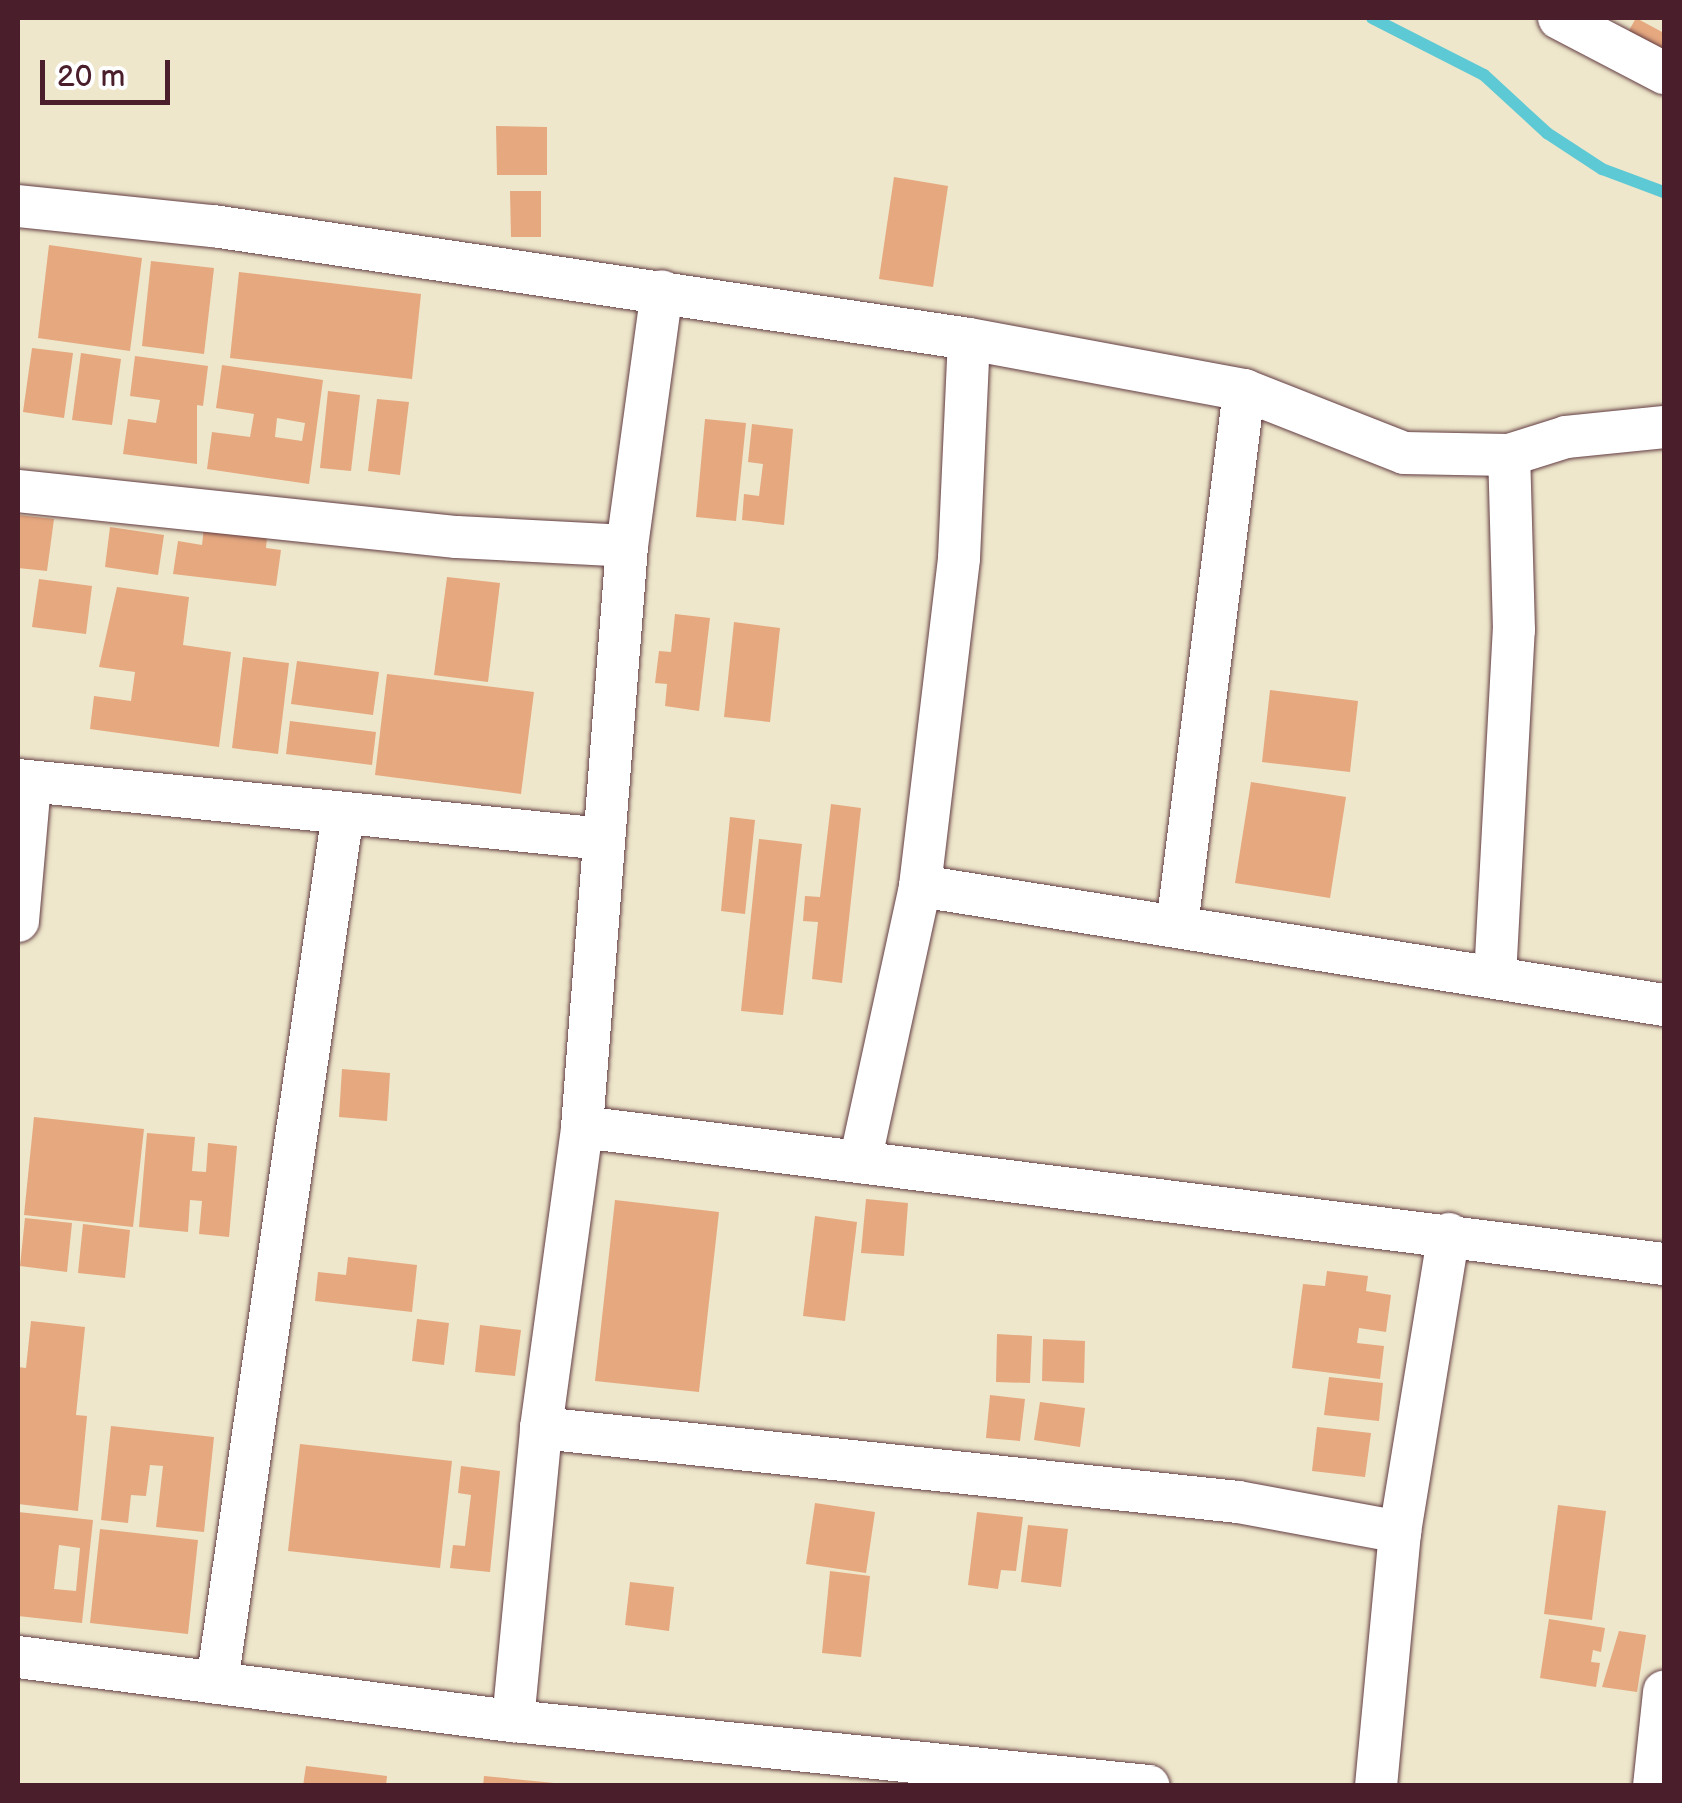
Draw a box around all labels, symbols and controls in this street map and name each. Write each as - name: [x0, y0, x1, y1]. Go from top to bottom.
- scale bar: [45, 40, 175, 102]
- text: 20 m: [57, 59, 125, 95]

